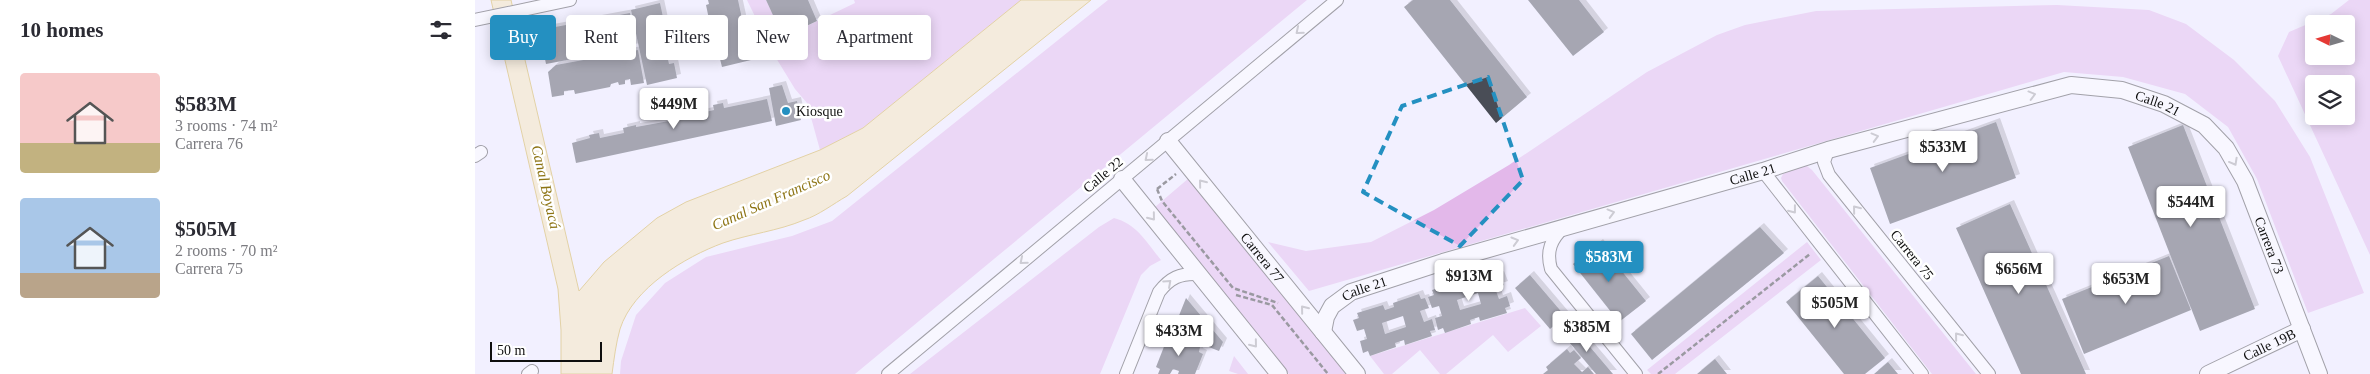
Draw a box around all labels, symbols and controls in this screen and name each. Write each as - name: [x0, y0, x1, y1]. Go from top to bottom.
- chip: Buy: [490, 15, 556, 60]
- chip: Rent: [566, 15, 636, 60]
- chip: Filters: [646, 15, 728, 60]
- chip: New: [738, 15, 808, 60]
- chip: Apartment: [818, 15, 931, 60]
- north arrow: [2305, 15, 2355, 65]
- map controls: [2305, 15, 2355, 125]
- icon: filters: [427, 16, 455, 44]
- text: 10 homes: [20, 18, 103, 42]
- one-way arrow: [1296, 26, 1305, 35]
- button: layers: [2305, 75, 2355, 125]
- street label: Calle 21: [2133, 87, 2183, 119]
- pin: $449M: [639, 88, 709, 130]
- one-way arrow: [2028, 90, 2037, 101]
- text: $583M: [175, 92, 237, 116]
- icon: home: [60, 93, 120, 153]
- text: $449M: [650, 95, 698, 112]
- place label: Kiosque: [796, 104, 843, 119]
- marker: Kiosque: [780, 105, 792, 117]
- text: 3 rooms · 74 m²: [175, 117, 278, 134]
- pin: $533M: [1908, 130, 1978, 173]
- one-way arrow: [1871, 133, 1879, 143]
- text: Carrera 76: [175, 135, 243, 152]
- text: $533M: [1919, 138, 1967, 155]
- water label: Canal Boyacá: [529, 144, 564, 231]
- one-way arrow: [1144, 152, 1153, 161]
- street label: Calle 22: [1080, 154, 1126, 196]
- one-way arrow: [2228, 157, 2238, 166]
- street label: Calle 21: [1728, 160, 1777, 188]
- water label: Canal San Francisco: [710, 167, 833, 233]
- one-way arrow: [1198, 179, 1207, 188]
- pin: $544M: [2156, 186, 2226, 228]
- text: $544M: [2167, 193, 2215, 210]
- one-way arrow: [1788, 204, 1796, 213]
- one-way arrow: [1854, 206, 1862, 215]
- one-way arrow: [1607, 209, 1615, 219]
- one-way arrow: [1147, 211, 1155, 220]
- street label: Carrera 73: [2252, 215, 2287, 276]
- text: $505M: [175, 217, 237, 241]
- icon: home: [60, 218, 120, 278]
- street label: Carrera 75: [1887, 227, 1937, 283]
- street label: Carrera 77: [1238, 230, 1287, 285]
- one-way arrow: [1511, 236, 1519, 246]
- pin: $583M: [1574, 240, 1644, 283]
- text: 2 rooms · 70 m²: [175, 242, 278, 259]
- text: $583M: [1585, 248, 1633, 265]
- pin: $656M: [1984, 252, 2054, 295]
- one-way arrow: [1019, 256, 1028, 265]
- text: Carrera 75: [175, 260, 243, 277]
- pin: $913M: [1434, 260, 1504, 302]
- text: $656M: [1995, 260, 2043, 277]
- pin: $653M: [2091, 262, 2161, 305]
- text: $913M: [1445, 267, 1493, 284]
- text: $653M: [2102, 270, 2150, 287]
- street label: Calle 21: [1339, 273, 1389, 304]
- one-way arrow: [1162, 280, 1171, 289]
- pin: $505M: [1800, 286, 1870, 329]
- text: $505M: [1811, 294, 1859, 311]
- one-way arrow: [1301, 306, 1309, 315]
- pin: $385M: [1552, 310, 1622, 353]
- pin: $433M: [1144, 314, 1214, 357]
- text: $385M: [1563, 318, 1611, 335]
- text: $433M: [1155, 322, 1203, 339]
- street label: Calle 19B: [2241, 326, 2298, 364]
- one-way arrow: [1955, 332, 1964, 342]
- one-way arrow: [1249, 338, 1258, 347]
- scale bar: [490, 339, 603, 362]
- text: 50 m: [497, 343, 525, 358]

